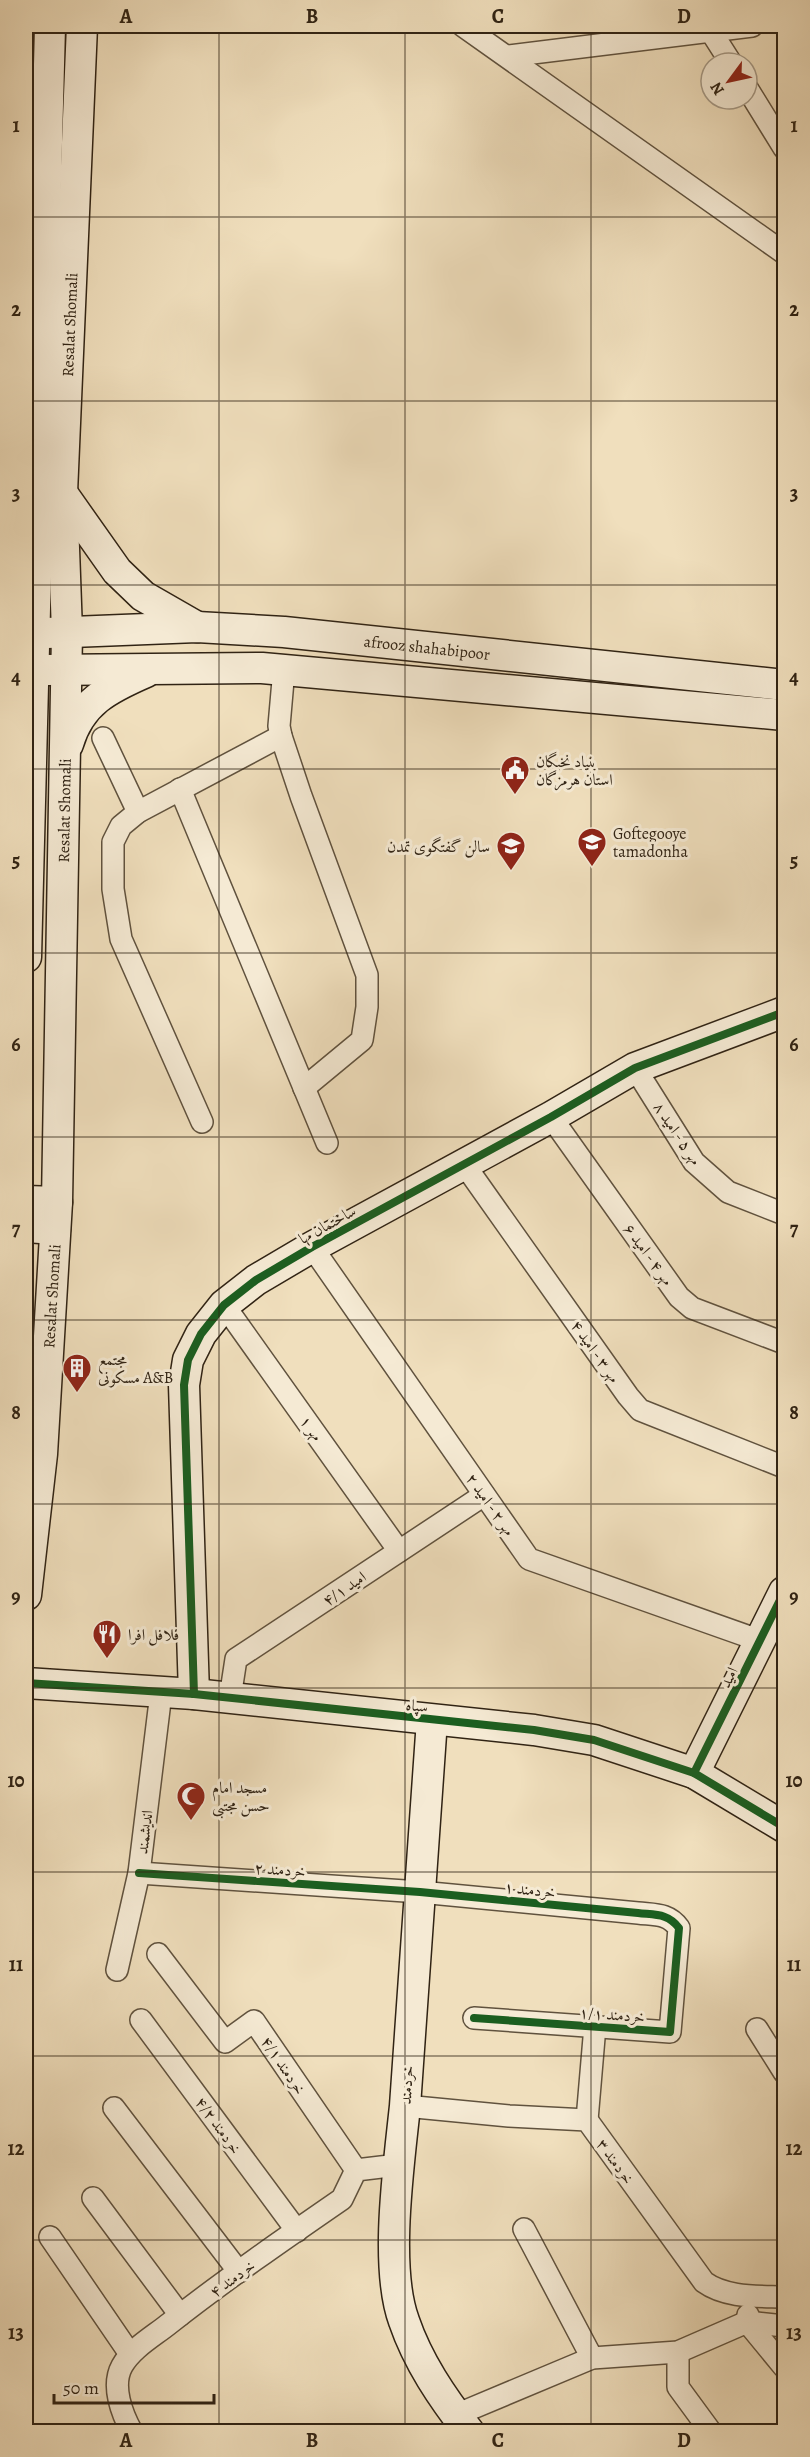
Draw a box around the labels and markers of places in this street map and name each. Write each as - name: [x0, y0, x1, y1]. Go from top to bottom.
- place label: بنیاد نخبگان استان هرمزگان: [536, 751, 613, 791]
- public building icon: بنیاد نخبگان استان هرمزگان: [499, 754, 531, 796]
- place label: Goftegooye tamadonha: [613, 823, 688, 863]
- school or university icon: Goftegooye tamadonha: [576, 826, 608, 868]
- school or university icon: سالن گفتگوی تمدن: [495, 830, 527, 872]
- place label: سالن گفتگوی تمدن: [387, 836, 490, 858]
- place label: مجتمع مسکونی A&B: [98, 1349, 173, 1389]
- building icon: مجتمع مسکونی A&B: [61, 1352, 93, 1394]
- restaurant icon: فلافل افرا: [91, 1618, 123, 1660]
- place label: فلافل افرا: [128, 1624, 179, 1646]
- place label: مسجد امام حسن مجتبی: [212, 1777, 270, 1819]
- mosque icon: مسجد امام حسن مجتبی: [175, 1780, 207, 1822]

